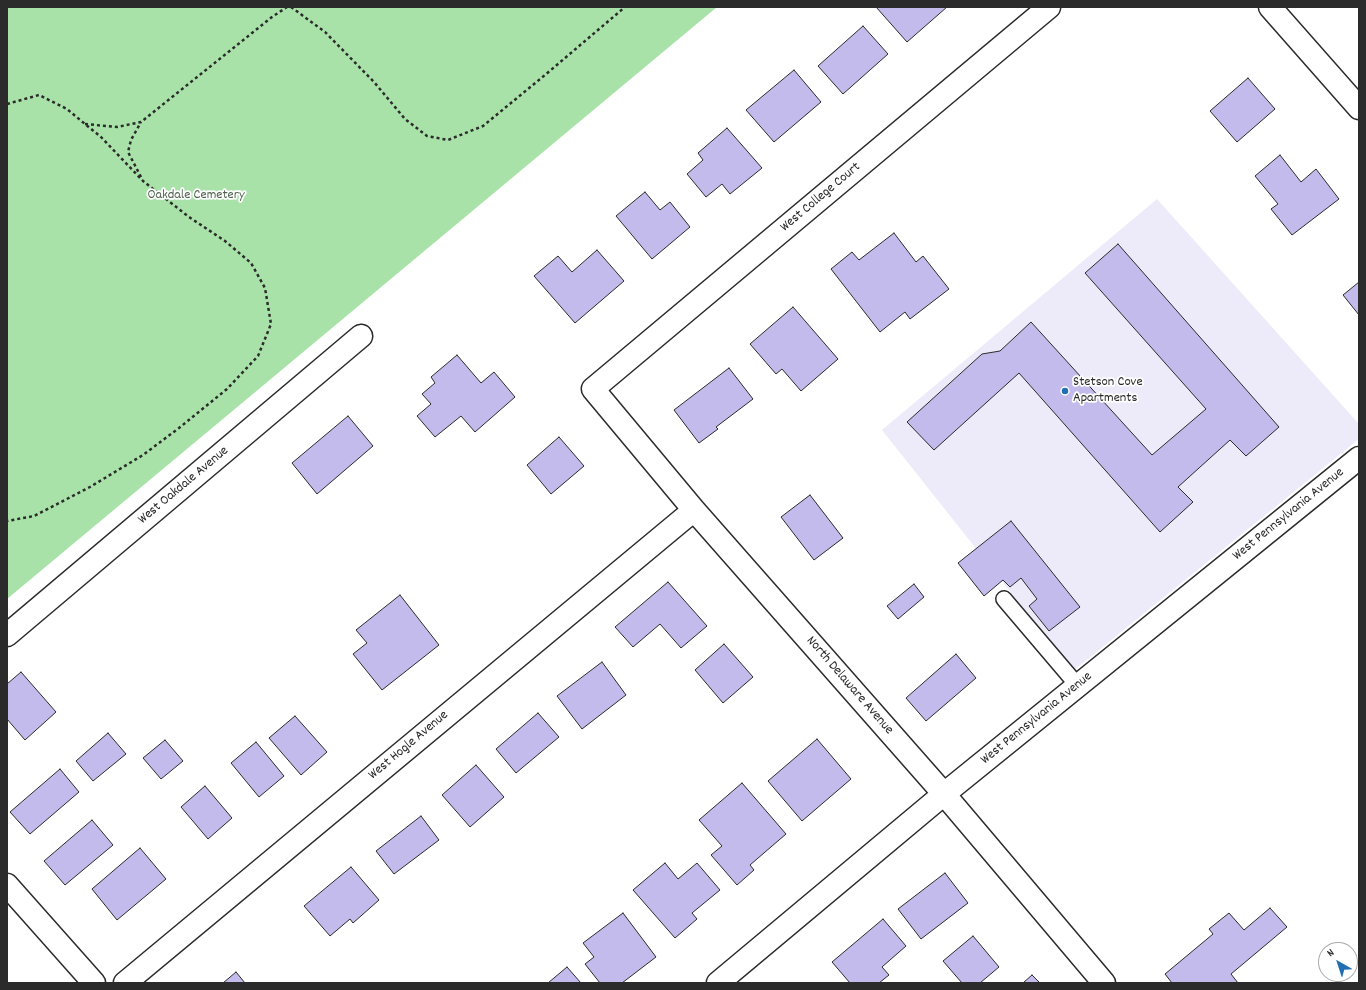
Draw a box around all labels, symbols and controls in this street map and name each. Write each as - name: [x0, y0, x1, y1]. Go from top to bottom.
- street label: West College Court: [778, 160, 864, 236]
- park label: Oakdale Cemetery: [147, 188, 245, 204]
- place label: Stetson Cove Apartments: [1073, 375, 1143, 408]
- marker: Stetson Cove Apartments: [1060, 386, 1070, 396]
- street label: West Oakdale Avenue: [135, 443, 233, 529]
- street label: West Pennsylvania Avenue: [1230, 465, 1348, 565]
- street label: North Delaware Avenue: [802, 633, 896, 739]
- street label: West Pennsylvania Avenue: [978, 669, 1096, 769]
- street label: West Hogle Avenue: [366, 708, 452, 784]
- north arrow: [1318, 942, 1358, 982]
- text: N: [1324, 946, 1338, 961]

